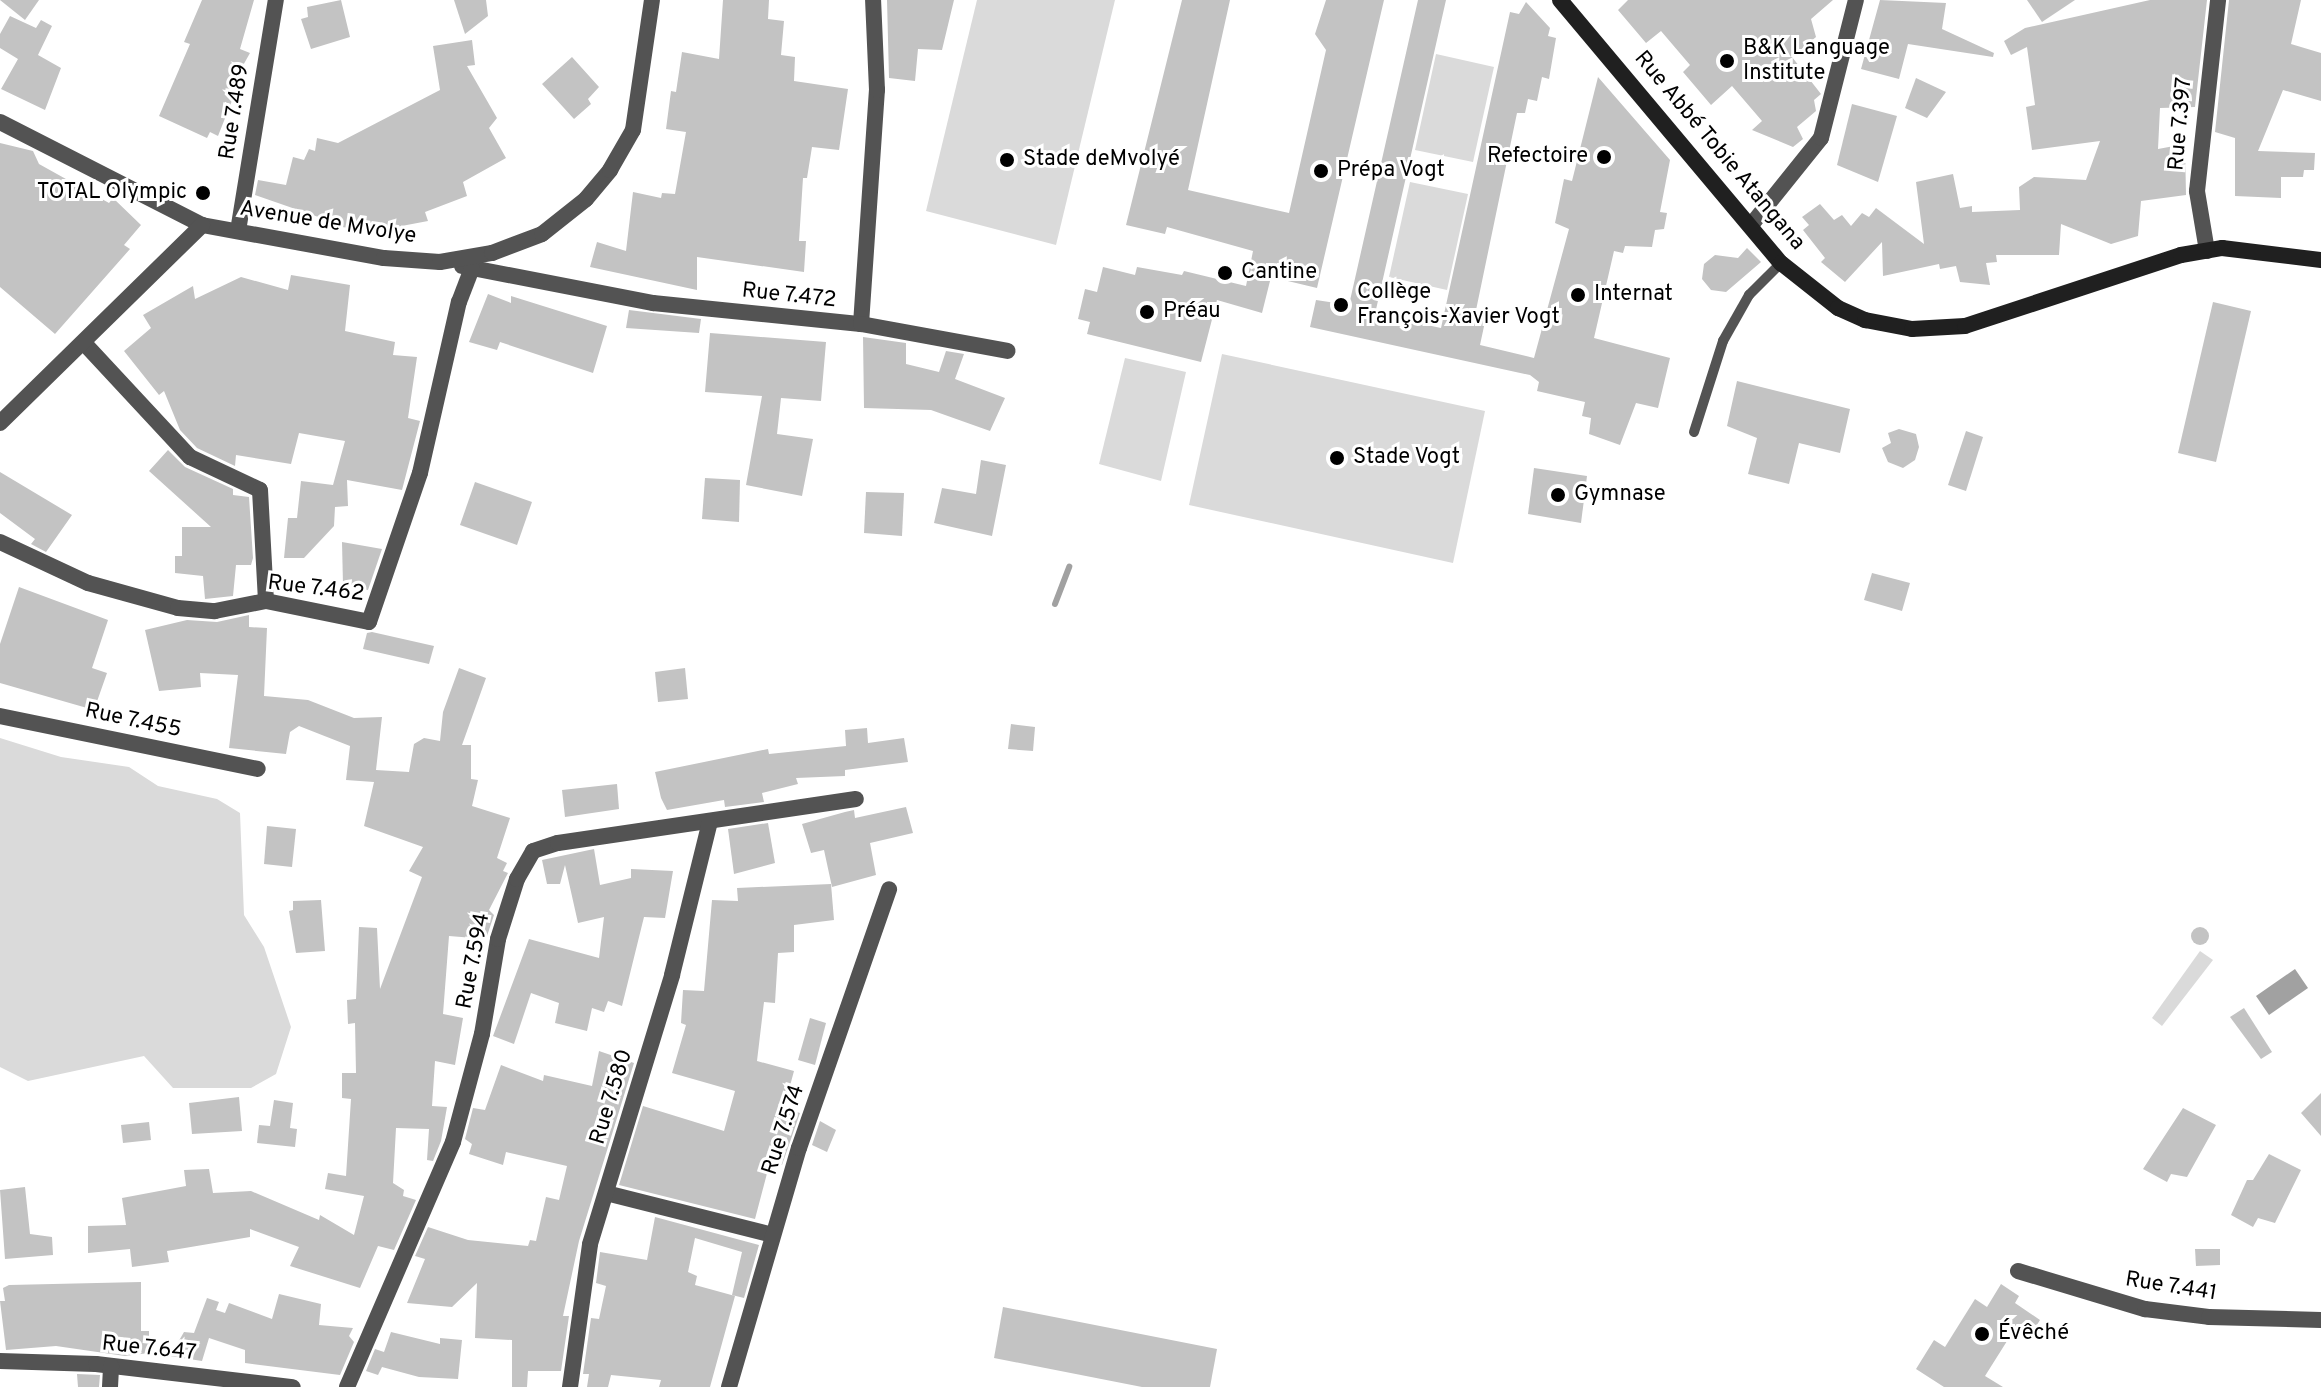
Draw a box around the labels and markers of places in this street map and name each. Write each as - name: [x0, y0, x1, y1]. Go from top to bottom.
- place label: B&K Language Institute: [1743, 35, 1890, 86]
- marker: B&K Language Institute: [1718, 52, 1736, 70]
- place label: Refectoire: [1487, 144, 1588, 170]
- place label: Stade deMvolyé: [1023, 147, 1180, 173]
- marker: Refectoire: [1595, 148, 1613, 166]
- marker: Stade deMvolyé: [998, 151, 1016, 169]
- place label: Prépa Vogt: [1337, 158, 1446, 184]
- marker: Prépa Vogt: [1312, 162, 1330, 180]
- place label: TOTAL Olympic: [36, 180, 187, 206]
- marker: TOTAL Olympic: [194, 184, 212, 202]
- place label: Cantine: [1241, 260, 1317, 286]
- marker: Cantine: [1216, 264, 1234, 282]
- place label: Collège François-Xavier Vogt: [1357, 279, 1561, 330]
- place label: Internat: [1594, 282, 1673, 308]
- marker: Internat: [1569, 286, 1587, 304]
- marker: Collège François-Xavier Vogt: [1332, 296, 1350, 314]
- place label: Préau: [1163, 299, 1221, 325]
- marker: Préau: [1138, 303, 1156, 321]
- place label: Stade Vogt: [1353, 445, 1461, 471]
- marker: Stade Vogt: [1328, 449, 1346, 467]
- place label: Gymnase: [1574, 482, 1665, 508]
- marker: Gymnase: [1549, 486, 1567, 504]
- place label: Évêché: [1998, 1321, 2069, 1347]
- marker: Évêché: [1973, 1325, 1991, 1343]

